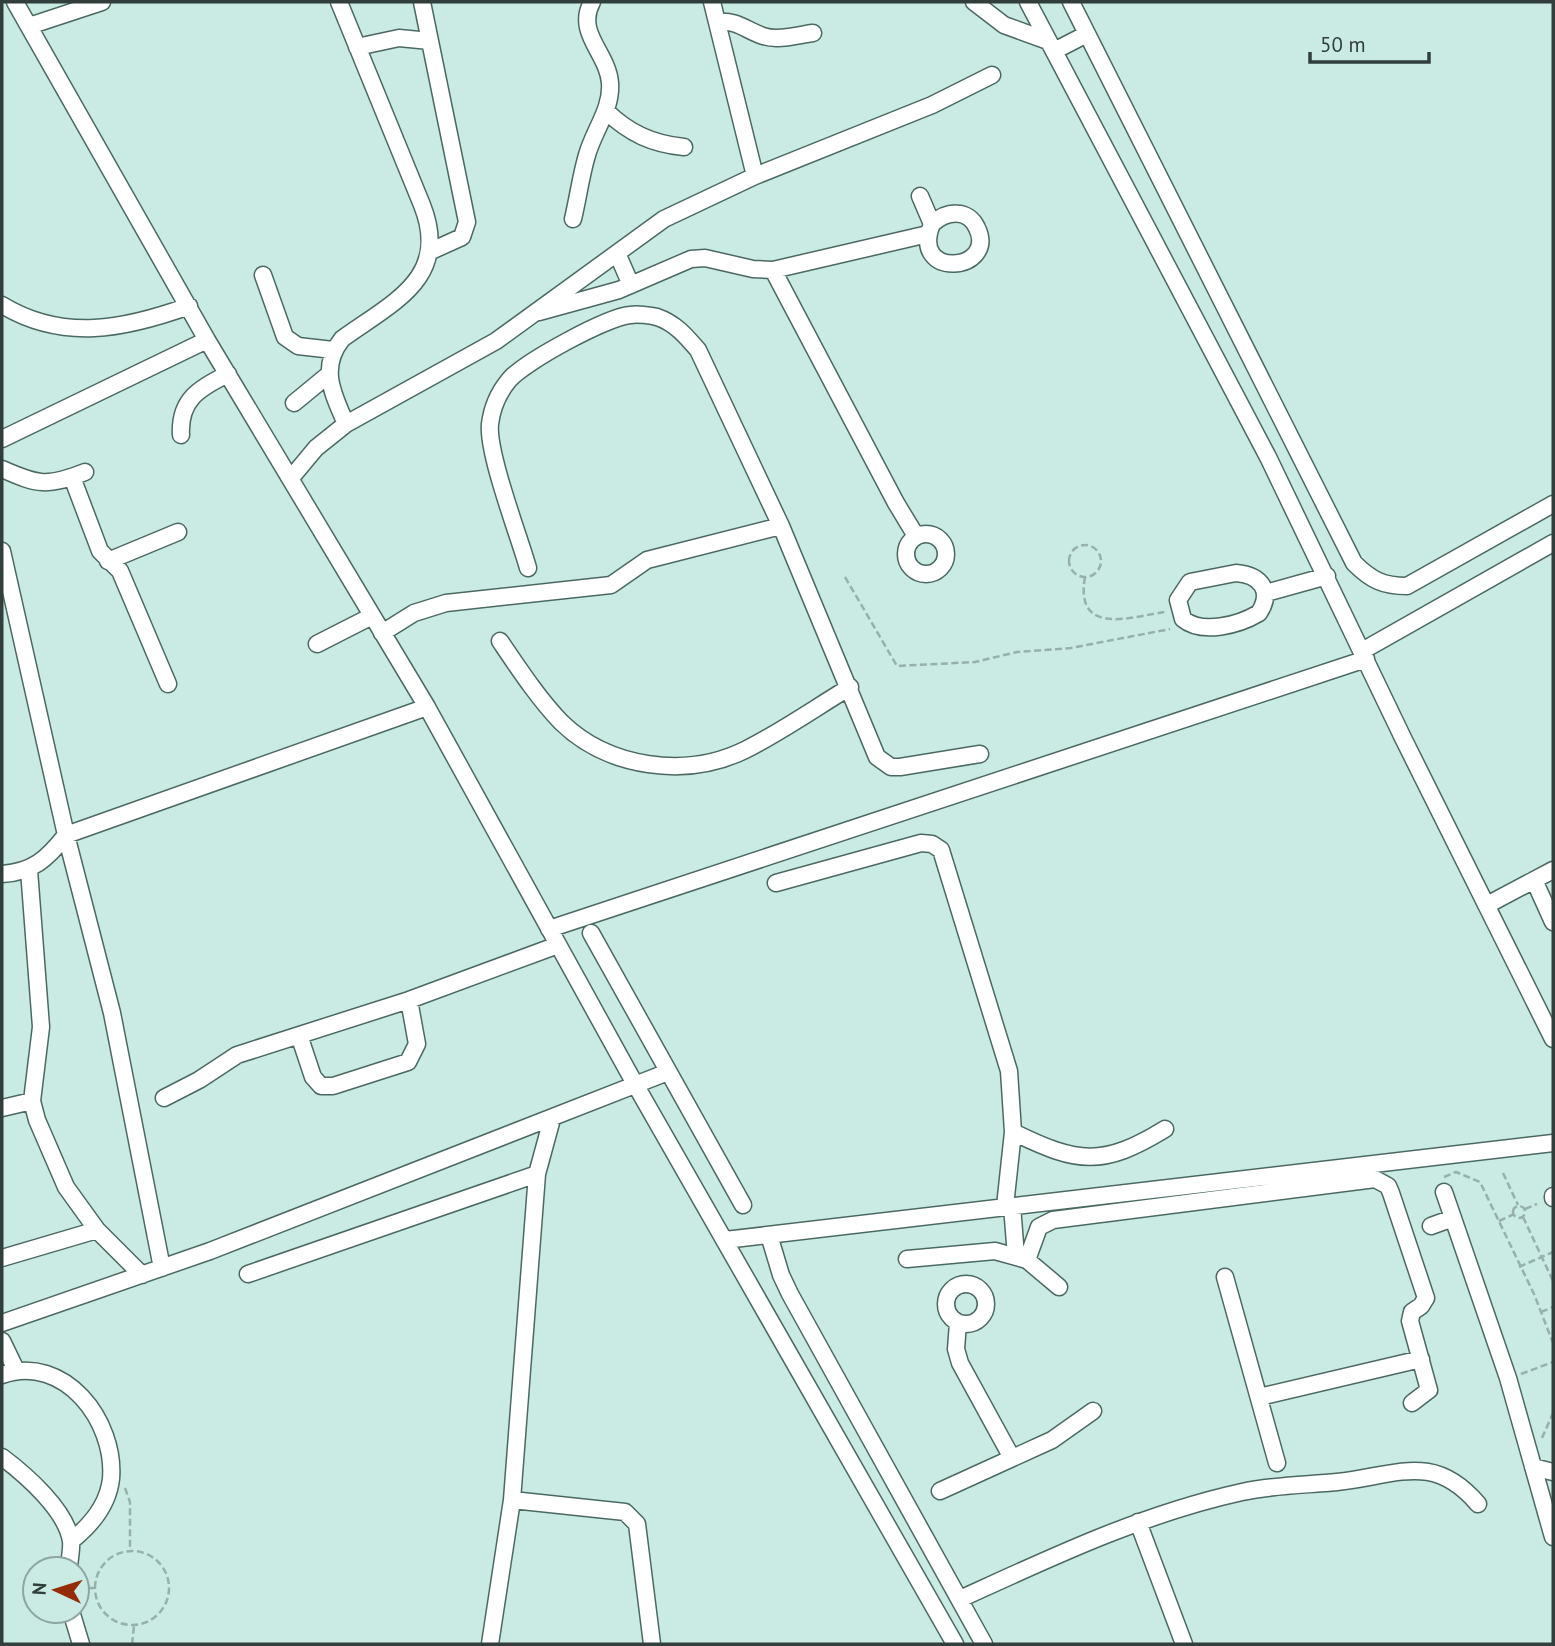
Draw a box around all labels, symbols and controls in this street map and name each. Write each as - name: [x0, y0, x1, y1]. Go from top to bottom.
- scale bar: [1310, 21, 1429, 65]
- text: 50 m: [1320, 31, 1366, 58]
- north arrow: [21, 1555, 91, 1625]
- text: N: [27, 1582, 51, 1596]

